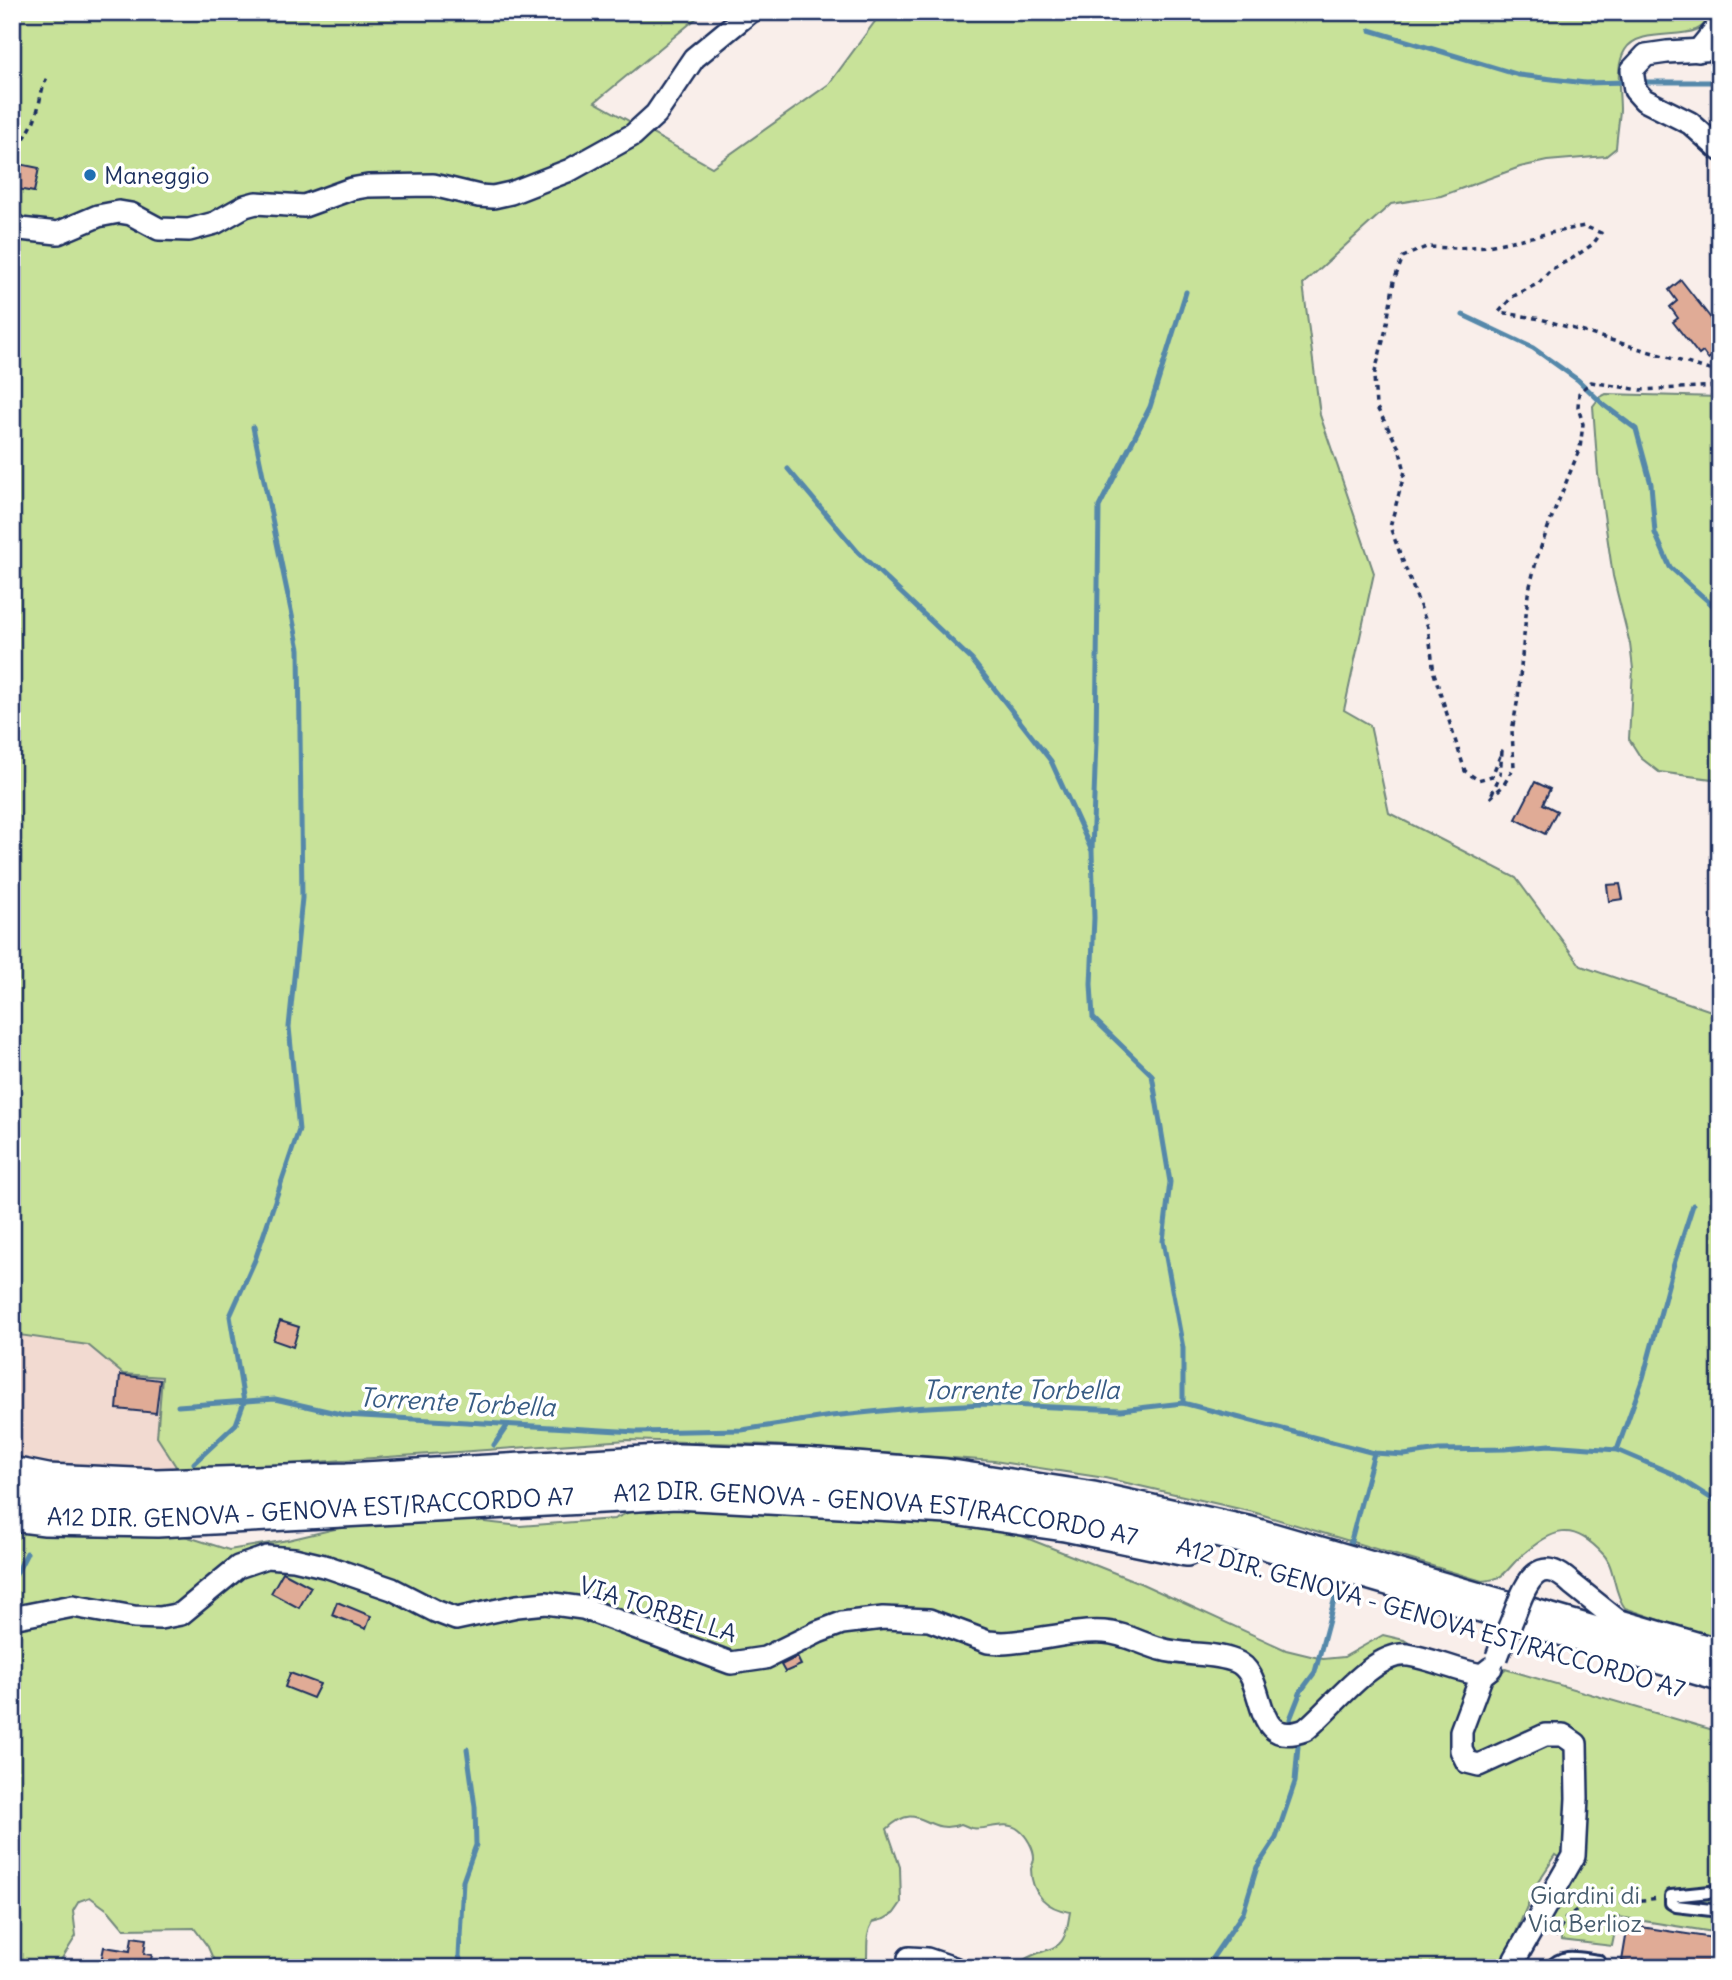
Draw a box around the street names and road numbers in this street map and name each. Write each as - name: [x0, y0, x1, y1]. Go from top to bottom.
- street label: A12 DIR. GENOVA - GENOVA EST/RACCORDO A7: [612, 1475, 1141, 1552]
- street label: A12 DIR. GENOVA - GENOVA EST/RACCORDO A7: [47, 1481, 575, 1533]
- street label: A12 DIR. GENOVA - GENOVA EST/RACCORDO A7: [1173, 1530, 1689, 1704]
- street label: VIA TORBELLA: [576, 1569, 740, 1649]

